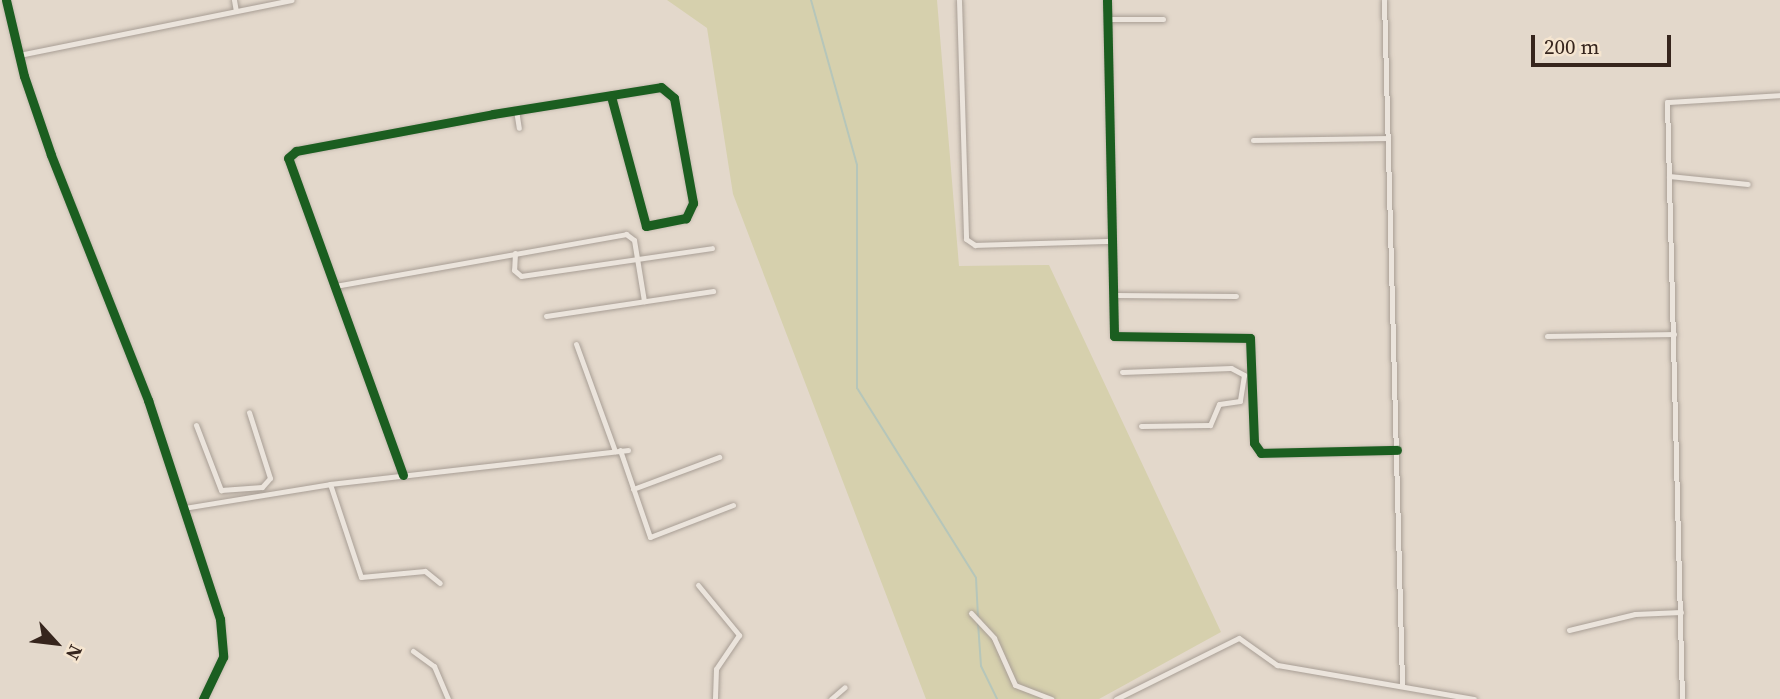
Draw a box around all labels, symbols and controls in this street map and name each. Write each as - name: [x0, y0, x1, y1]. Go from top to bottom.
- scale bar: [1535, 21, 1675, 65]
- text: 200 m: [1544, 32, 1599, 61]
- north arrow: [21, 608, 91, 678]
- text: N: [60, 640, 89, 665]

